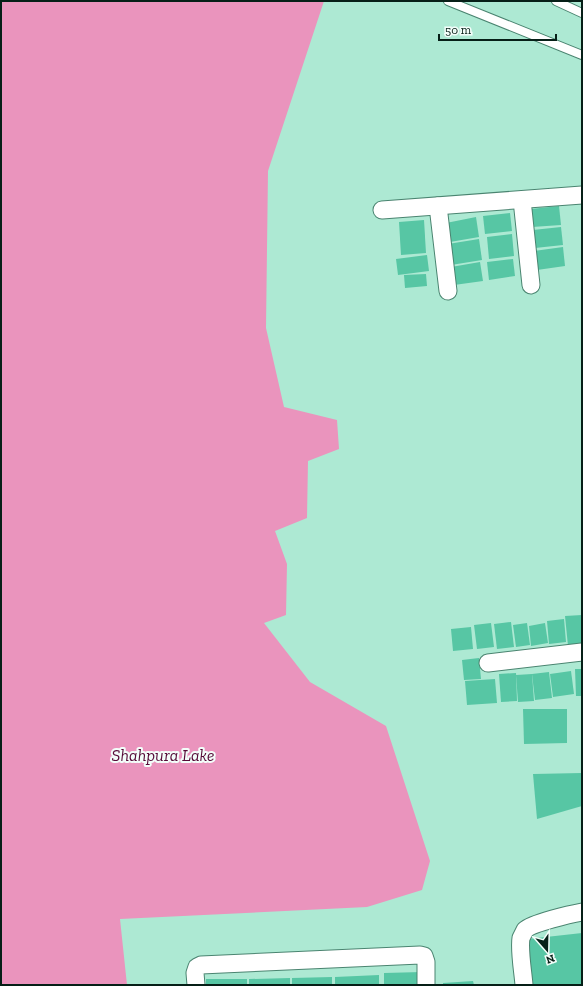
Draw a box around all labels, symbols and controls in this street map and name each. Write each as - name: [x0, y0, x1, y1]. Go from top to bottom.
- scale bar: [439, 16, 556, 42]
- text: 50 m: [445, 23, 472, 37]
- water label: Shahpura Lake: [112, 745, 214, 765]
- north arrow: [527, 930, 567, 970]
- text: N: [544, 951, 556, 967]

